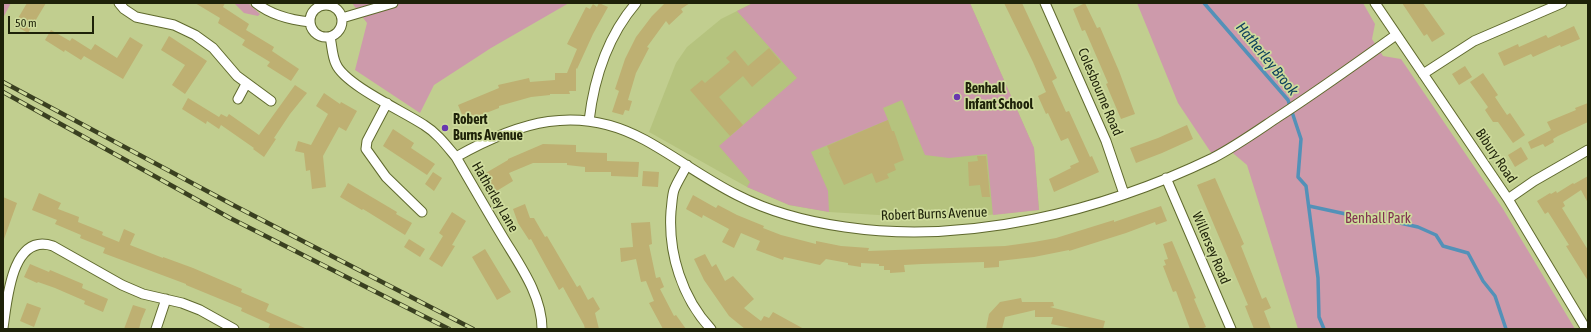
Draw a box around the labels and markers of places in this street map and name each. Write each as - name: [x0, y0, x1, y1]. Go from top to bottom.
- place label: Benhall Infant School: [965, 81, 1033, 114]
- marker: Benhall Infant School: [952, 92, 962, 102]
- place label: Robert Burns Avenue: [453, 112, 523, 144]
- marker: Robert Burns Avenue: [440, 123, 450, 133]

